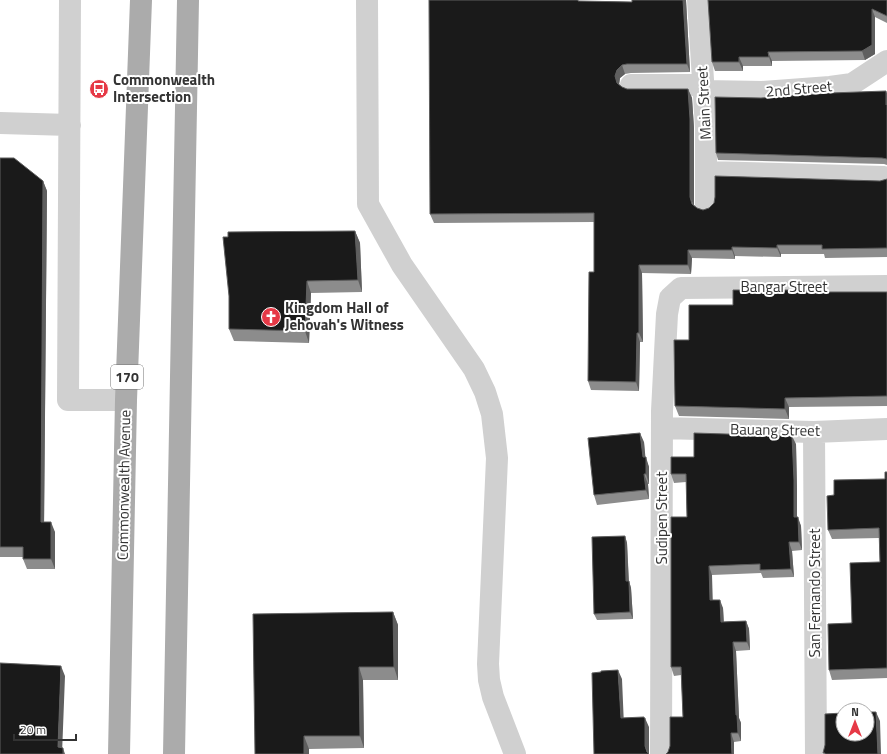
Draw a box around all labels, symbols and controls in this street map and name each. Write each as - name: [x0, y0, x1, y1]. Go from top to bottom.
- street label: Main Street: [690, 65, 717, 140]
- place label: Commonwealth Intersection: [113, 68, 215, 108]
- street label: 2nd Street: [765, 74, 834, 103]
- bus stop icon: Commonwealth Intersection: [88, 78, 110, 100]
- street label: Bangar Street: [740, 275, 828, 298]
- place label: Kingdom Hall of Jehovah's Witness: [285, 296, 404, 336]
- church icon: Kingdom Hall of Jehovah's Witness: [260, 306, 282, 328]
- road number: 170: [111, 365, 143, 389]
- street label: Commonwealth Avenue: [111, 410, 136, 560]
- street label: Bauang Street: [730, 417, 821, 442]
- street label: Sudipen Street: [650, 471, 673, 564]
- street label: San Fernando Street: [803, 528, 826, 657]
- north arrow: [835, 702, 875, 742]
- text: N: [851, 704, 859, 720]
- scale bar: [14, 716, 76, 742]
- text: 20 m: [20, 720, 46, 739]

